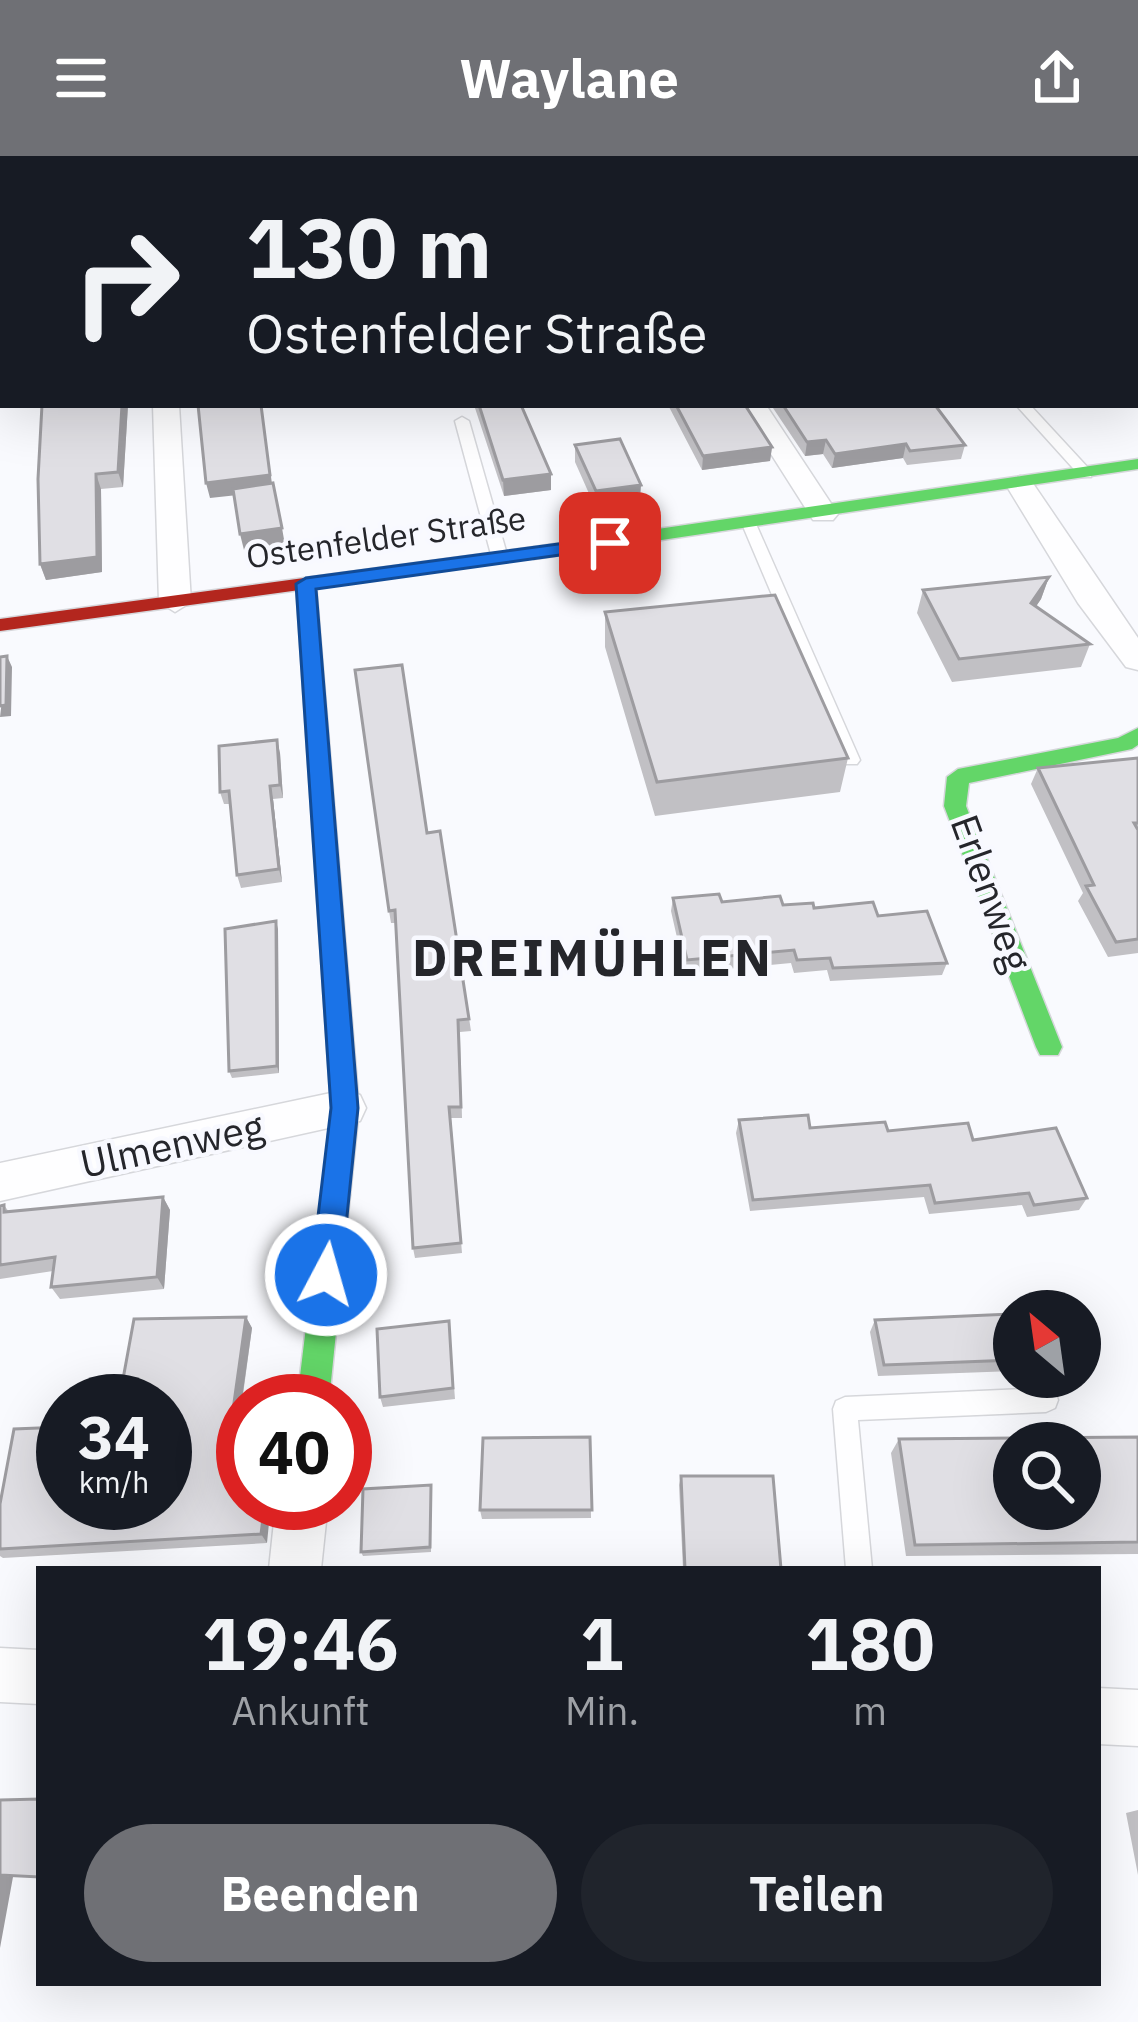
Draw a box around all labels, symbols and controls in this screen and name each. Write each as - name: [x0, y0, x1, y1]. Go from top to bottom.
- text: Waylane: [459, 43, 679, 113]
- icon: menu: [48, 45, 114, 111]
- icon: share: [1024, 45, 1090, 111]
- text: 130 m: [246, 192, 492, 301]
- icon: right: [48, 204, 204, 360]
- text: Ostenfelder Straße: [246, 298, 707, 368]
- pin: [559, 492, 661, 594]
- street label: Ostenfelder Straße: [243, 496, 529, 577]
- icon: arrive: [577, 510, 643, 576]
- street label: Erlenweg: [940, 808, 1043, 978]
- district label: DREIMÜHLEN: [412, 924, 774, 990]
- street label: Ulmenweg: [76, 1100, 269, 1189]
- position arrow: [263, 1212, 389, 1338]
- north arrow: [993, 1290, 1101, 1398]
- map controls: [993, 1290, 1101, 1530]
- speed limit sign: 40: [216, 1374, 372, 1530]
- text: 34: [78, 1397, 150, 1476]
- button: search: [993, 1422, 1101, 1530]
- text: km/h: [79, 1462, 149, 1501]
- text: 19:46: [202, 1596, 399, 1690]
- text: 1: [580, 1596, 624, 1690]
- text: 180: [805, 1596, 935, 1690]
- text: Ankunft: [231, 1685, 369, 1736]
- text: Min.: [565, 1685, 639, 1736]
- text: m: [853, 1685, 887, 1736]
- button: Beenden: [84, 1824, 557, 1962]
- button: Teilen: [581, 1824, 1053, 1962]

